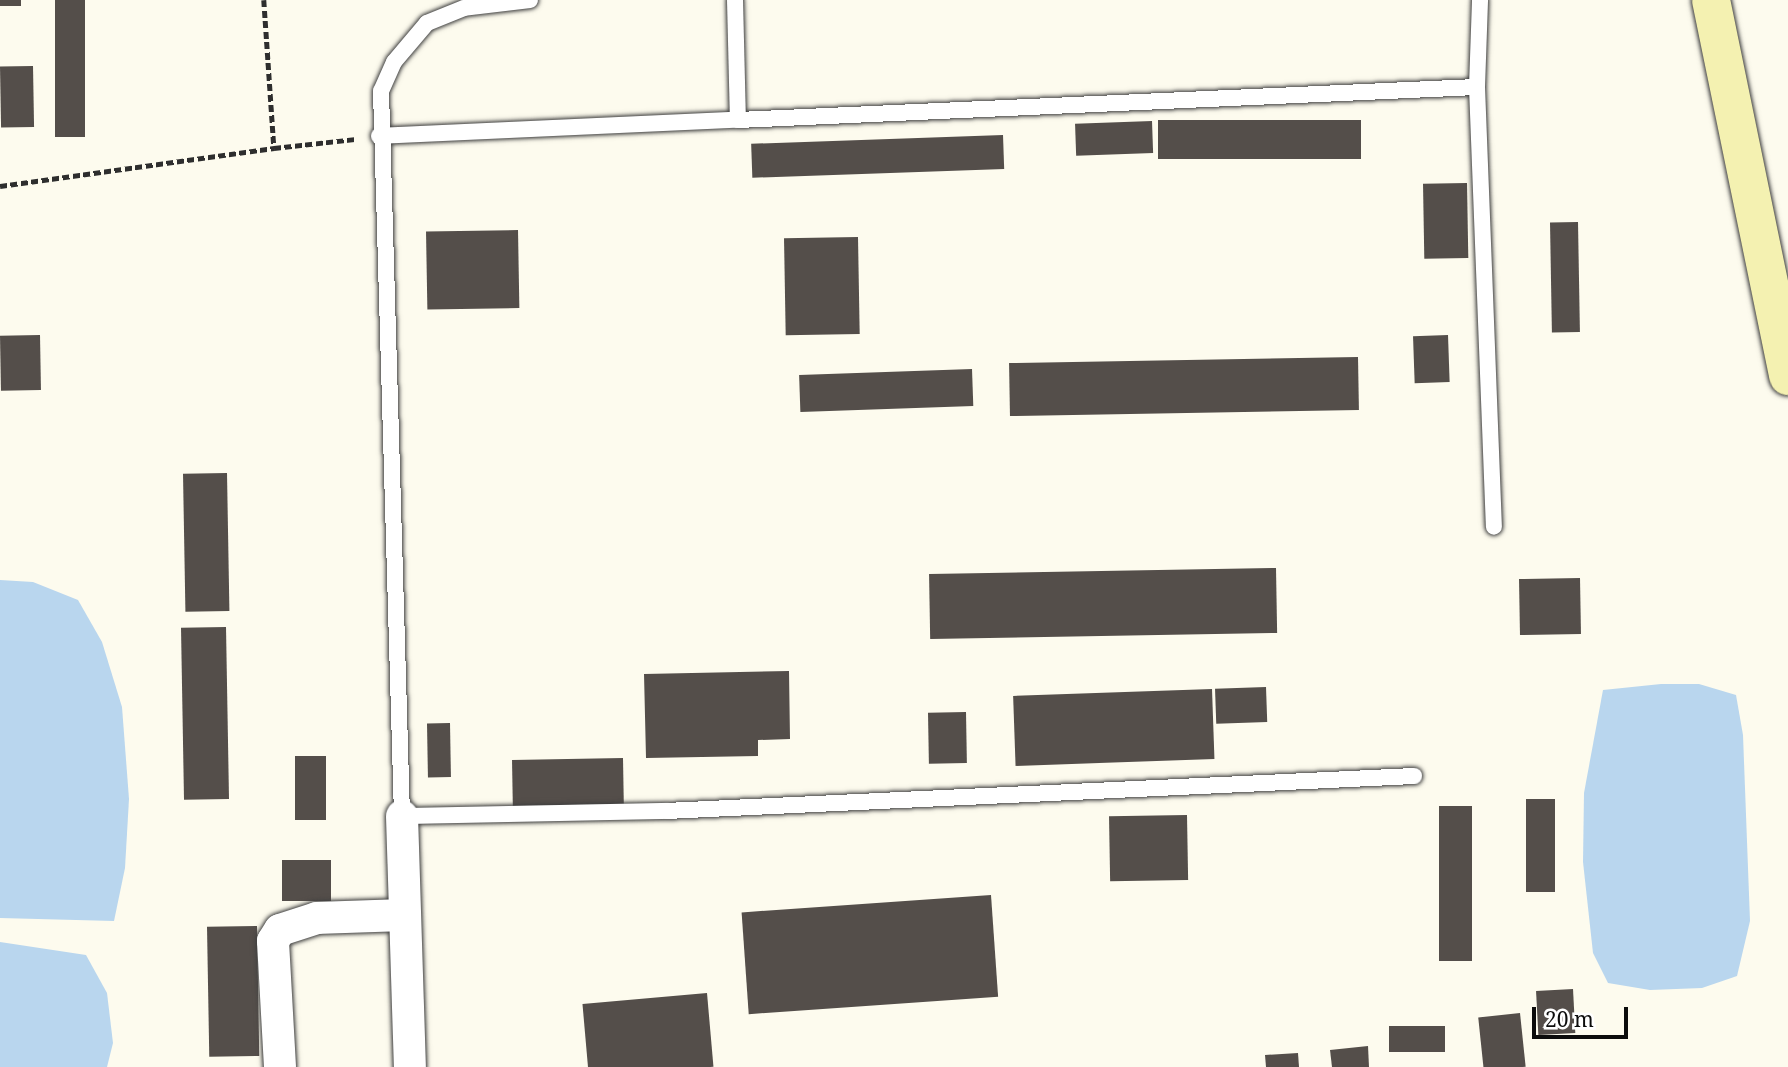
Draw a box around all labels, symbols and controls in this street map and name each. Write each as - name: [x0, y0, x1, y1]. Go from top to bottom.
- scale bar: [1536, 993, 1632, 1038]
- text: 20 m: [1545, 1005, 1594, 1033]

